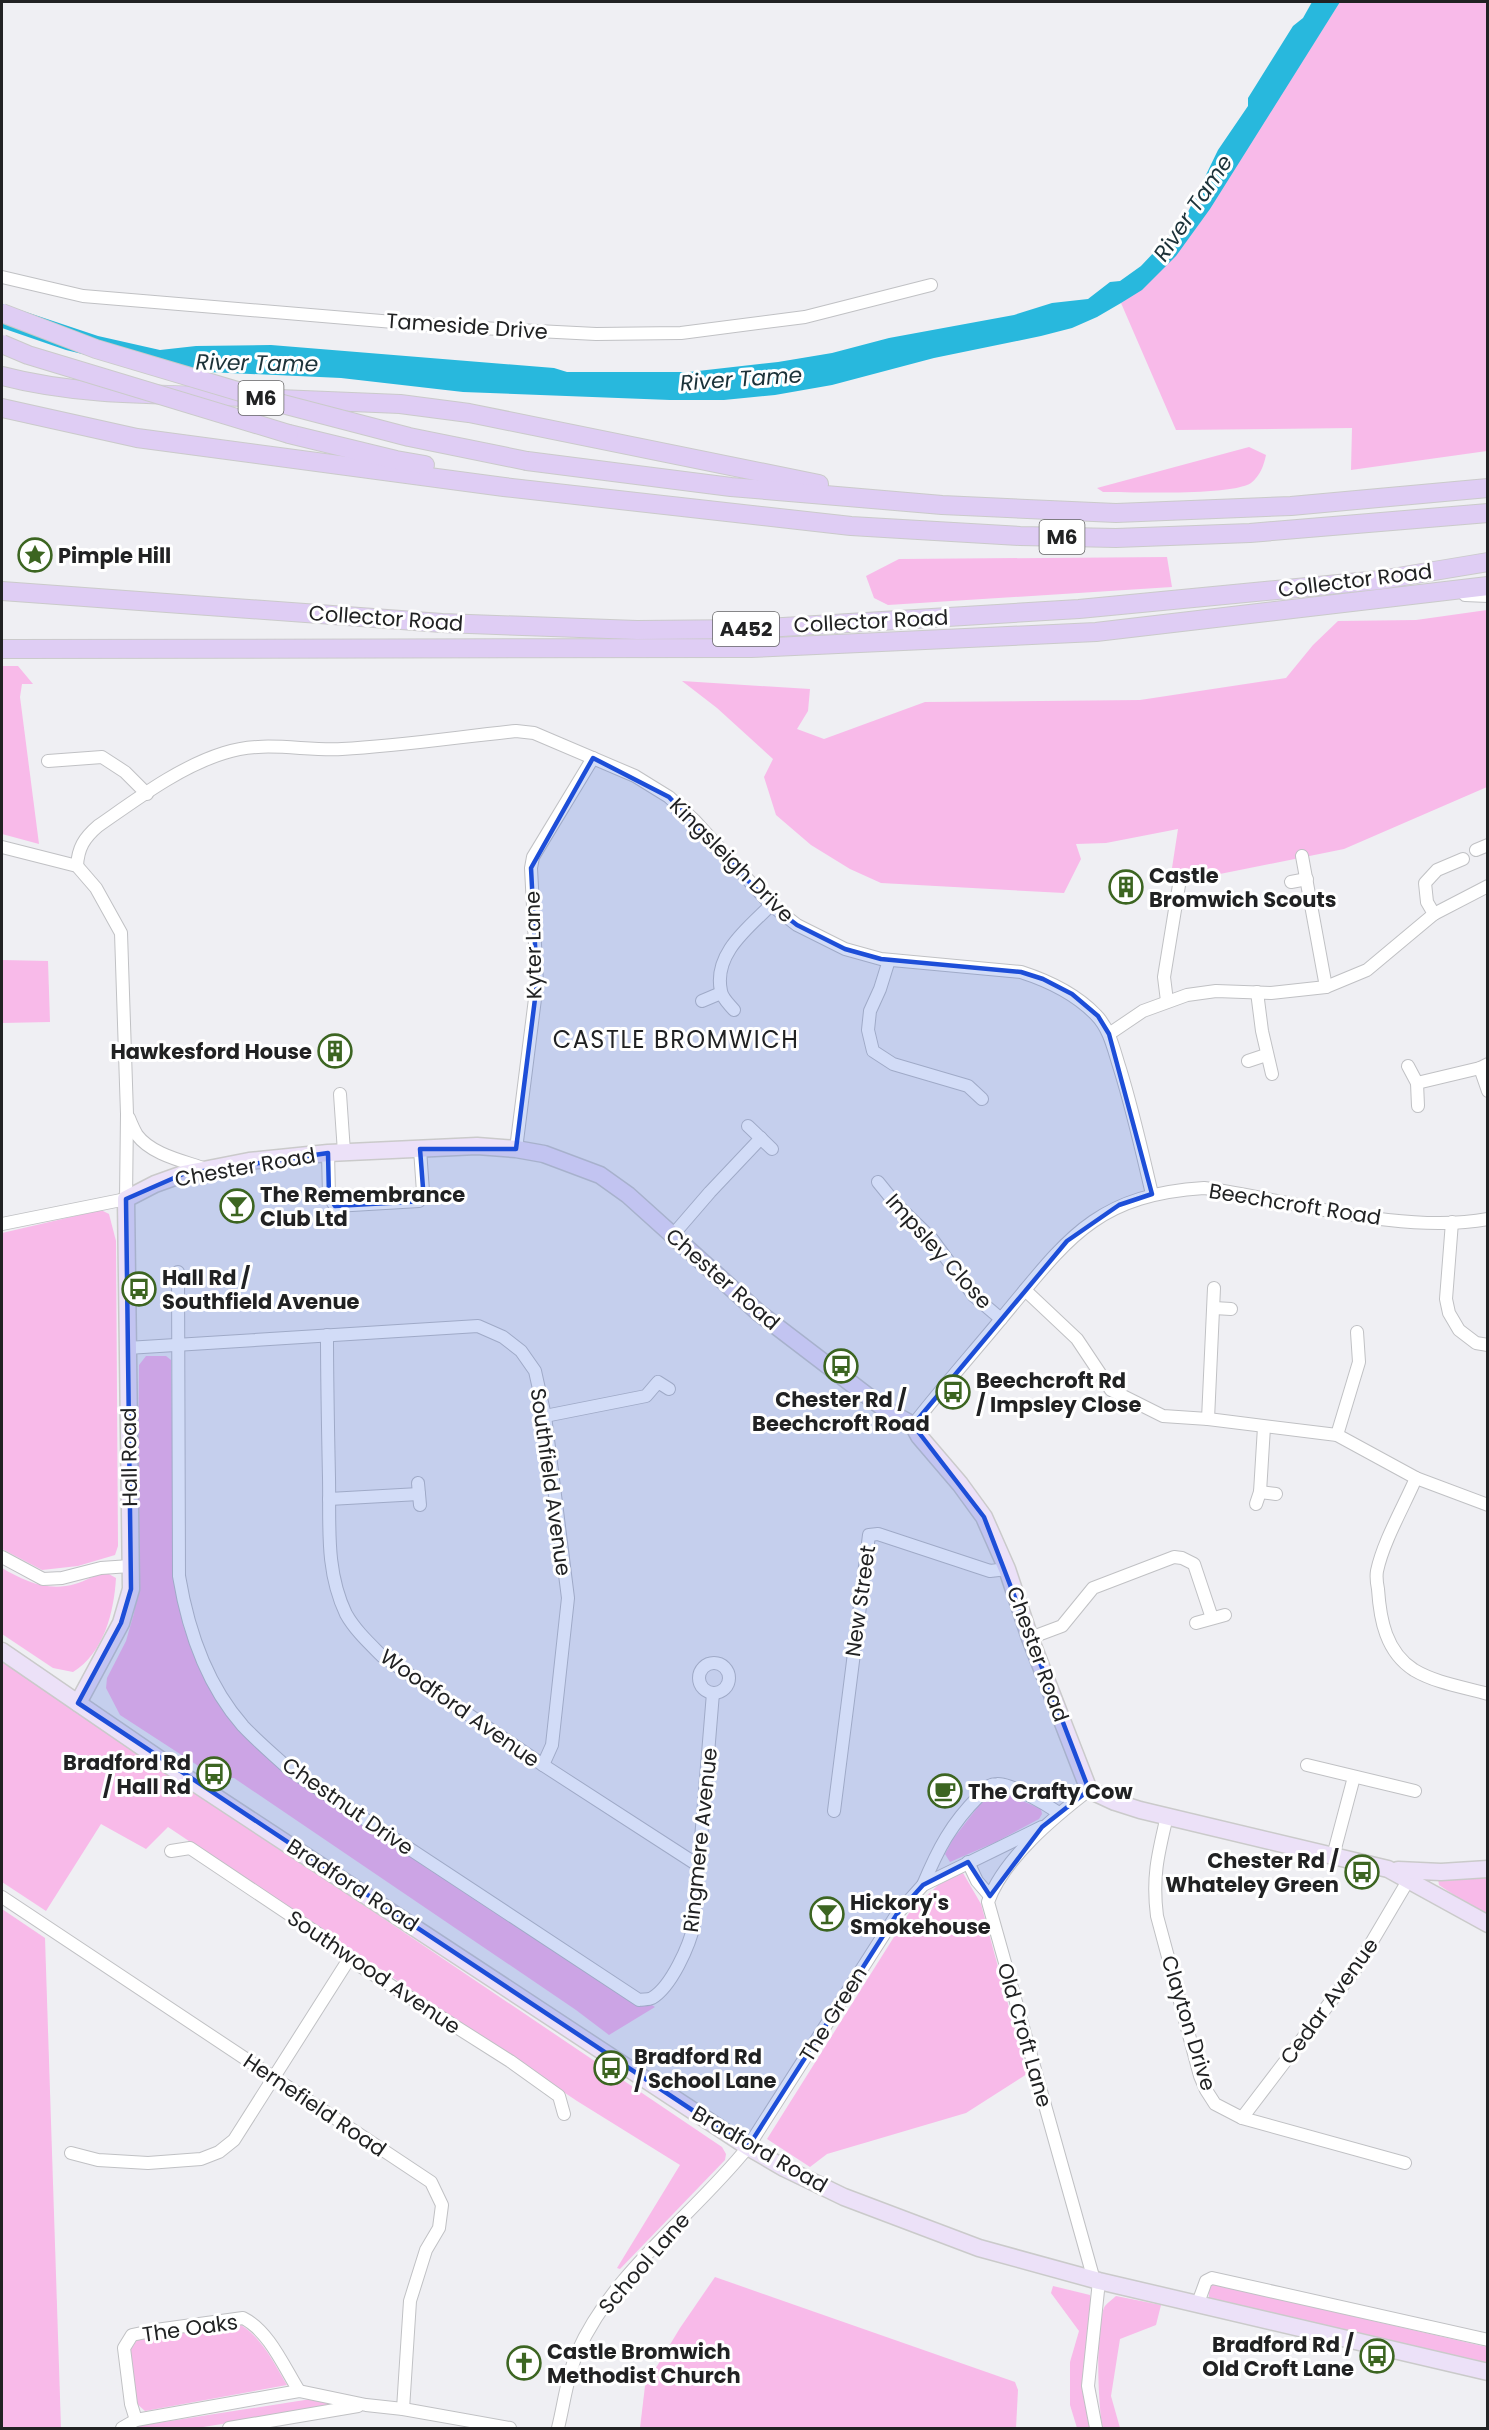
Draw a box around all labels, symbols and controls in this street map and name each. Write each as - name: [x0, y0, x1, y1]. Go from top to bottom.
- water label: River Tame: [1146, 149, 1240, 267]
- street label: Tameside Drive: [385, 306, 549, 346]
- water label: River Tame: [195, 346, 319, 380]
- water label: River Tame: [679, 359, 803, 399]
- road number: M6: [238, 381, 284, 415]
- road number: M6: [1040, 520, 1084, 554]
- place icon: Pimple Hill: [17, 537, 53, 573]
- place label: Pimple Hill: [58, 541, 171, 570]
- street label: Collector Road: [1276, 556, 1434, 604]
- street label: Collector Road: [308, 598, 464, 638]
- street label: Collector Road: [793, 602, 949, 640]
- road number: A452: [713, 612, 779, 646]
- street label: Kingsleigh Drive: [663, 791, 801, 929]
- place label: Castle Bromwich Scouts: [1149, 861, 1337, 914]
- building icon: Castle Bromwich Scouts: [1108, 869, 1144, 905]
- street label: Kyter Lane: [518, 891, 548, 999]
- district label: CASTLE BROMWICH: [553, 1023, 799, 1056]
- building icon: Hawkesford House: [317, 1033, 353, 1069]
- place label: Hawkesford House: [110, 1037, 312, 1066]
- street label: Chester Road: [172, 1140, 318, 1194]
- street label: Beechcroft Road: [1207, 1176, 1383, 1232]
- place label: The Remembrance Club Ltd: [260, 1180, 465, 1233]
- street label: Impsley Close: [879, 1187, 999, 1315]
- bar icon: The Remembrance Club Ltd: [219, 1188, 255, 1224]
- street label: Chester Road: [660, 1221, 786, 1337]
- place label: Hall Rd / Southfield Avenue: [162, 1263, 360, 1316]
- bus stop icon: Hall Rd / Southfield Avenue: [121, 1271, 157, 1307]
- bus stop icon: Chester Rd / Beechcroft Road: [823, 1348, 859, 1384]
- place label: Beechcroft Rd / Impsley Close: [976, 1366, 1142, 1419]
- bus stop icon: Beechcroft Rd / Impsley Close: [935, 1374, 971, 1410]
- place label: Chester Rd / Beechcroft Road: [752, 1385, 930, 1438]
- street label: Southfield Avenue: [523, 1386, 579, 1578]
- street label: Hall Road: [114, 1407, 144, 1507]
- street label: New Street: [838, 1543, 882, 1659]
- street label: Chester Road: [1000, 1582, 1076, 1726]
- street label: Woodford Avenue: [375, 1642, 545, 1774]
- street label: Ringmere Avenue: [676, 1746, 724, 1934]
- place label: Bradford Rd / Hall Rd: [63, 1748, 191, 1801]
- street label: Chestnut Drive: [277, 1750, 419, 1862]
- bus stop icon: Bradford Rd / Hall Rd: [196, 1756, 232, 1792]
- cafe icon: The Crafty Cow: [927, 1773, 963, 1809]
- place label: The Crafty Cow: [968, 1777, 1133, 1806]
- street label: Bradford Road: [281, 1832, 425, 1938]
- place label: Chester Rd / Whateley Green: [1165, 1846, 1339, 1899]
- bus stop icon: Chester Rd / Whateley Green: [1344, 1854, 1380, 1890]
- place label: Hickory's Smokehouse: [850, 1888, 991, 1941]
- bar icon: Hickory's Smokehouse: [809, 1896, 845, 1932]
- street label: Southwood Avenue: [282, 1903, 466, 2041]
- street label: Cedar Avenue: [1273, 1932, 1385, 2070]
- street label: Clayton Drive: [1155, 1952, 1223, 2094]
- street label: Old Croft Lane: [991, 1959, 1059, 2111]
- street label: The Green: [792, 1961, 874, 2067]
- place label: Bradford Rd / School Lane: [634, 2042, 777, 2095]
- street label: Hernefield Road: [238, 2046, 392, 2164]
- bus stop icon: Bradford Rd / School Lane: [593, 2050, 629, 2086]
- street label: Bradford Road: [687, 2099, 833, 2199]
- street label: School Lane: [592, 2206, 696, 2320]
- street label: The Oaks: [140, 2307, 240, 2349]
- place label: Bradford Rd / Old Croft Lane: [1202, 2330, 1354, 2383]
- place label: Castle Bromwich Methodist Church: [547, 2337, 741, 2390]
- bus stop icon: Bradford Rd / Old Croft Lane: [1359, 2338, 1395, 2374]
- church icon: Castle Bromwich Methodist Church: [506, 2345, 542, 2381]

